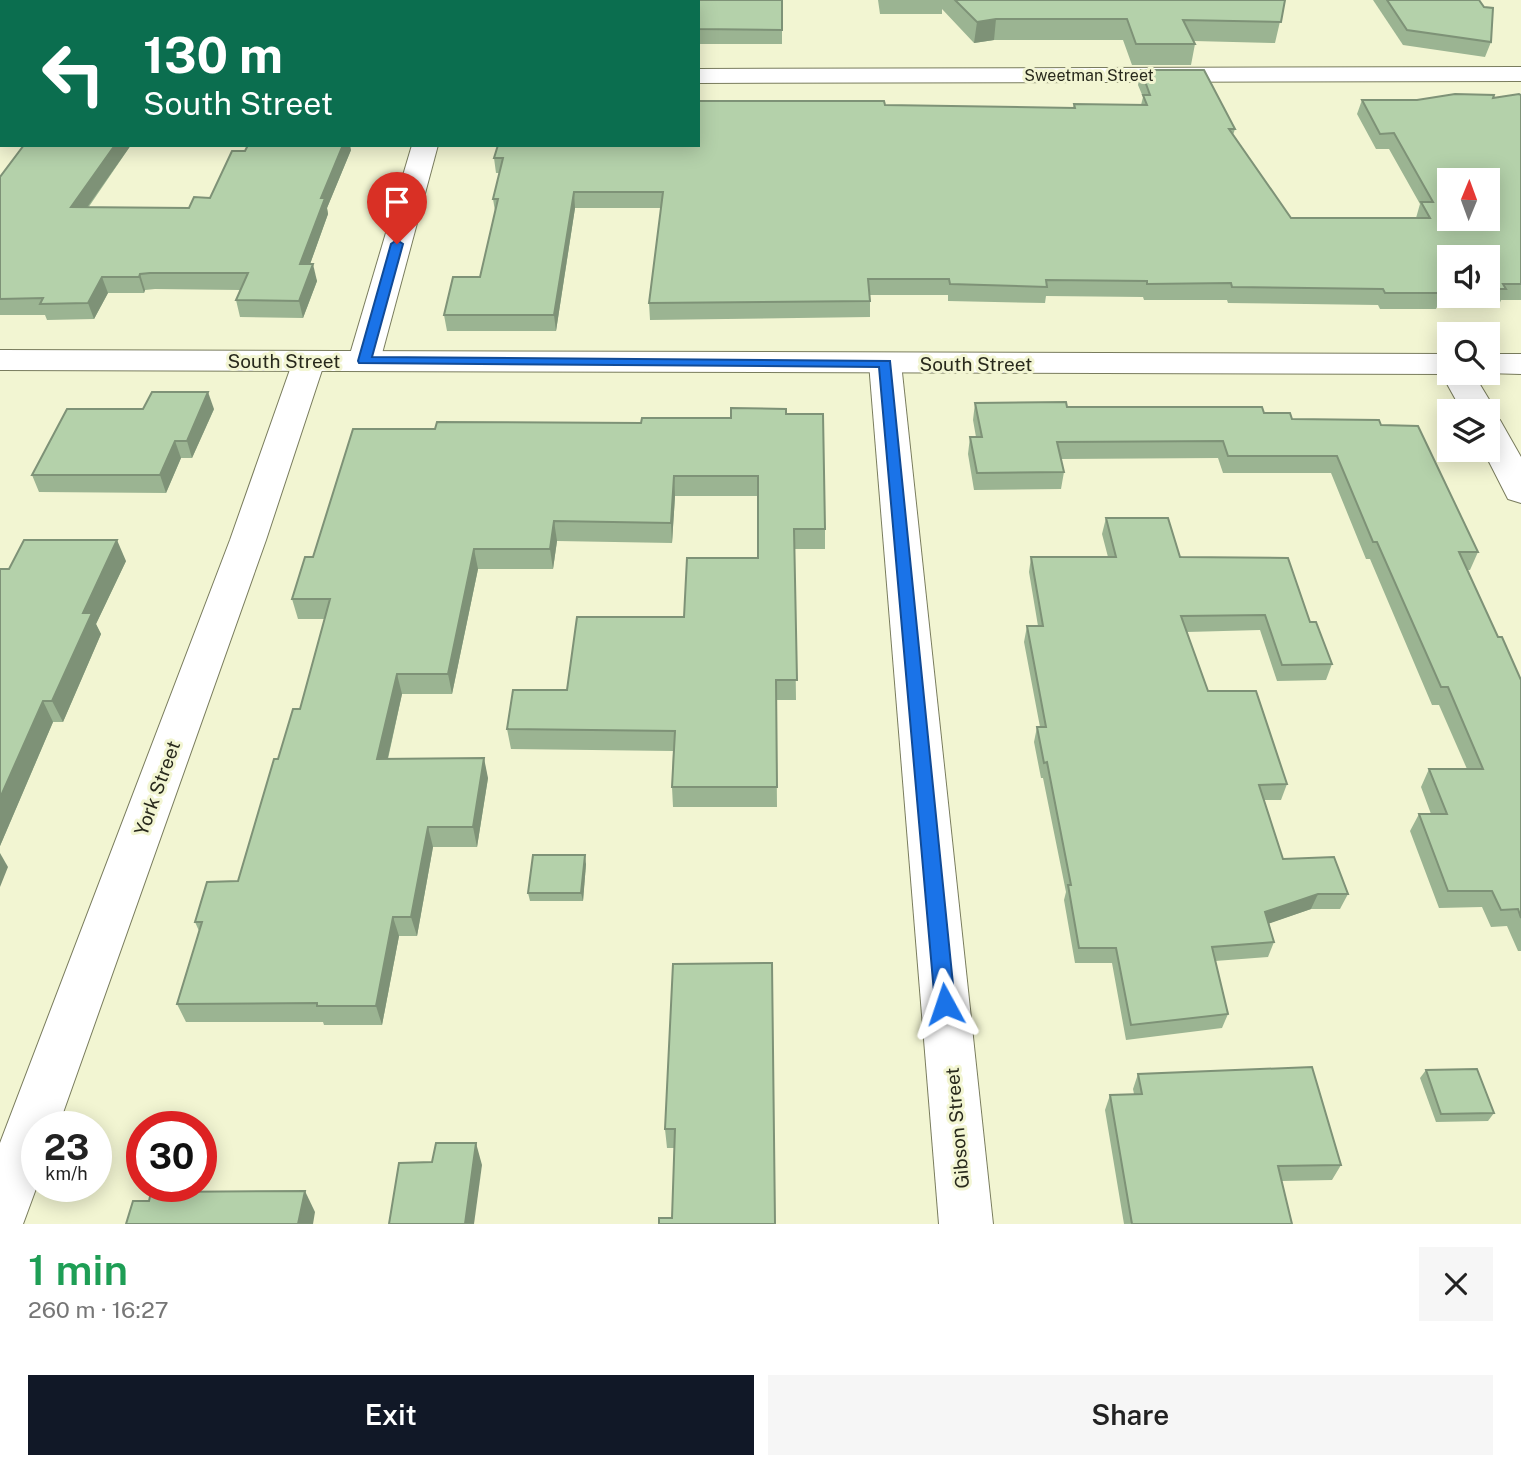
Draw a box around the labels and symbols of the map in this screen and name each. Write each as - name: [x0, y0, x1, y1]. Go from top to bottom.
- street label: Sweetman Street: [1024, 66, 1154, 85]
- north arrow: [1437, 168, 1500, 231]
- pin: [367, 172, 427, 244]
- street label: South Street: [228, 350, 340, 372]
- street label: South Street: [920, 353, 1032, 375]
- street label: York Street: [130, 738, 184, 838]
- position arrow: [908, 967, 982, 1041]
- street label: Gibson Street: [941, 1067, 973, 1189]
- speed limit sign: 30: [126, 1111, 217, 1202]

